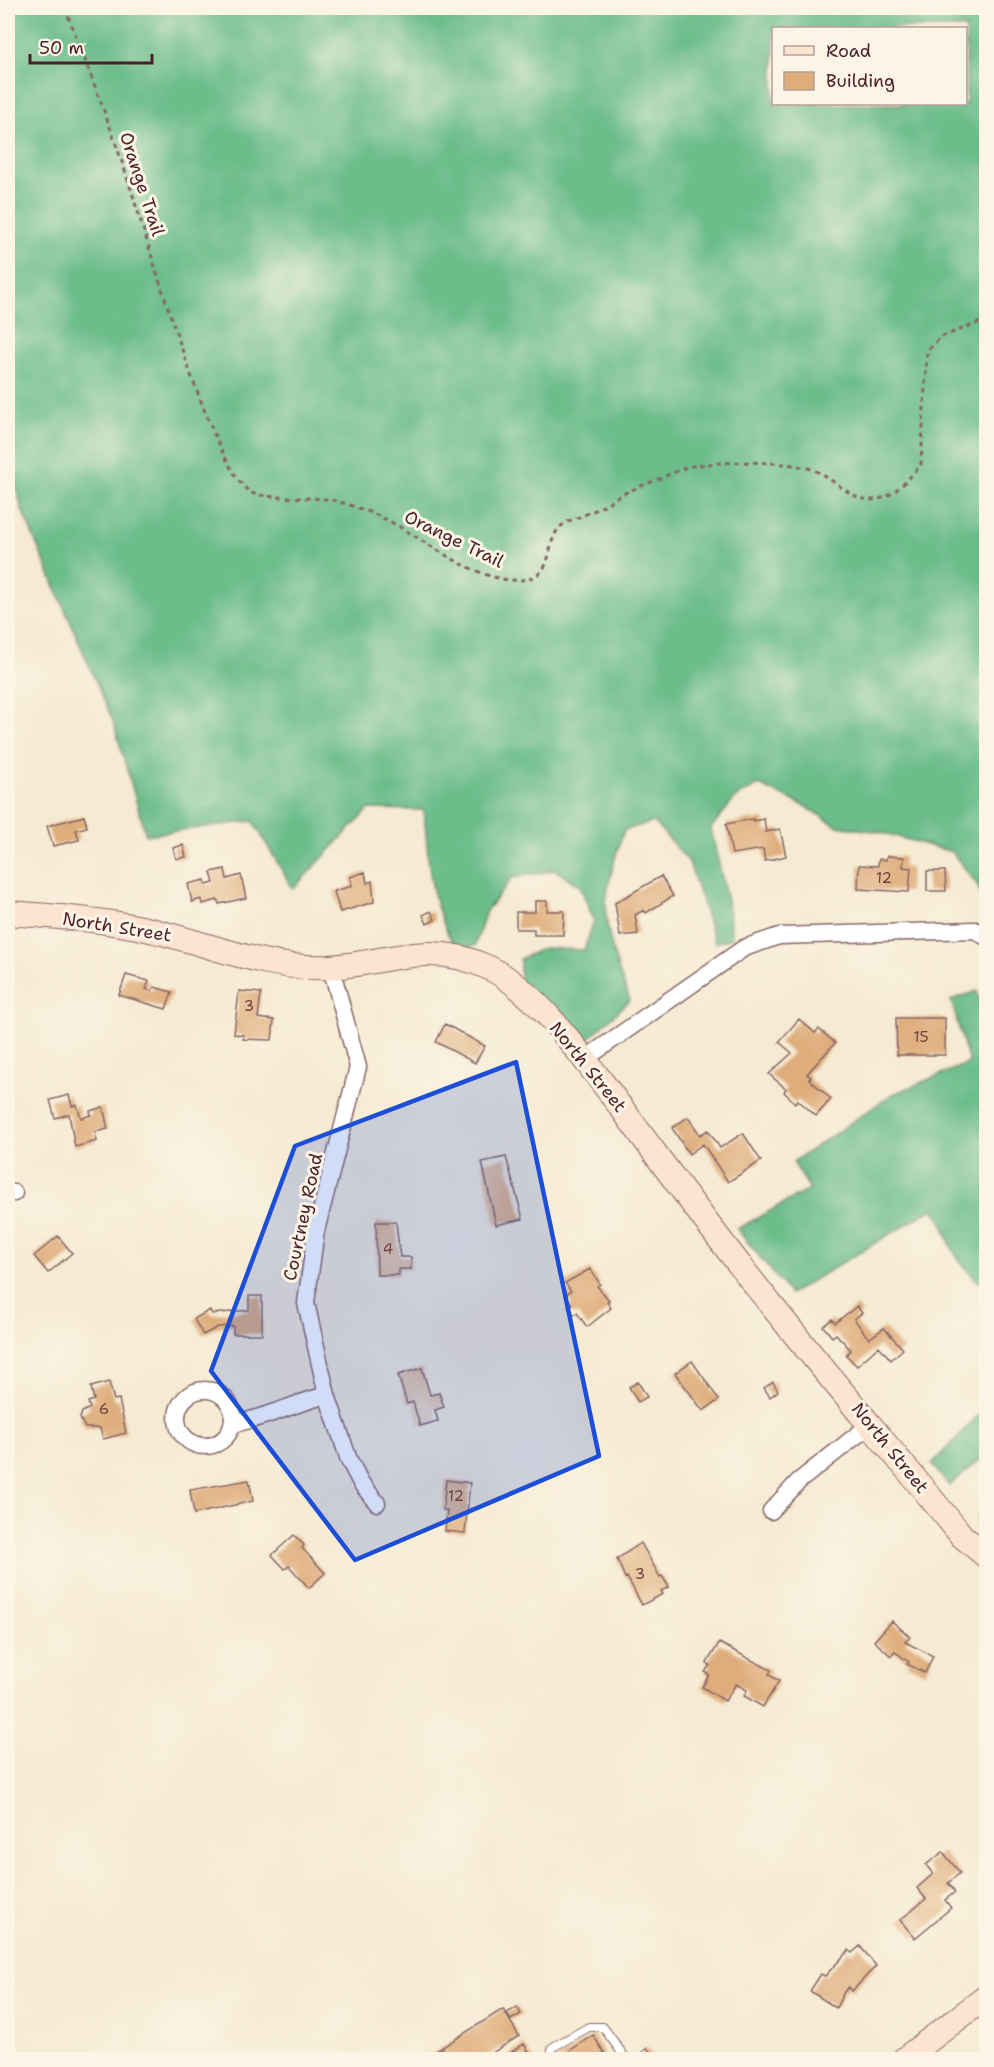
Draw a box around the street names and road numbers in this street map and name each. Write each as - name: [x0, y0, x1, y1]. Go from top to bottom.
- street label: Orange Trail: [114, 129, 170, 240]
- street label: Orange Trail: [400, 505, 508, 574]
- street label: North Street: [61, 907, 173, 947]
- street label: North Street: [544, 1017, 632, 1117]
- street label: Courtney Road: [278, 1151, 328, 1283]
- street label: North Street: [846, 1398, 934, 1498]

